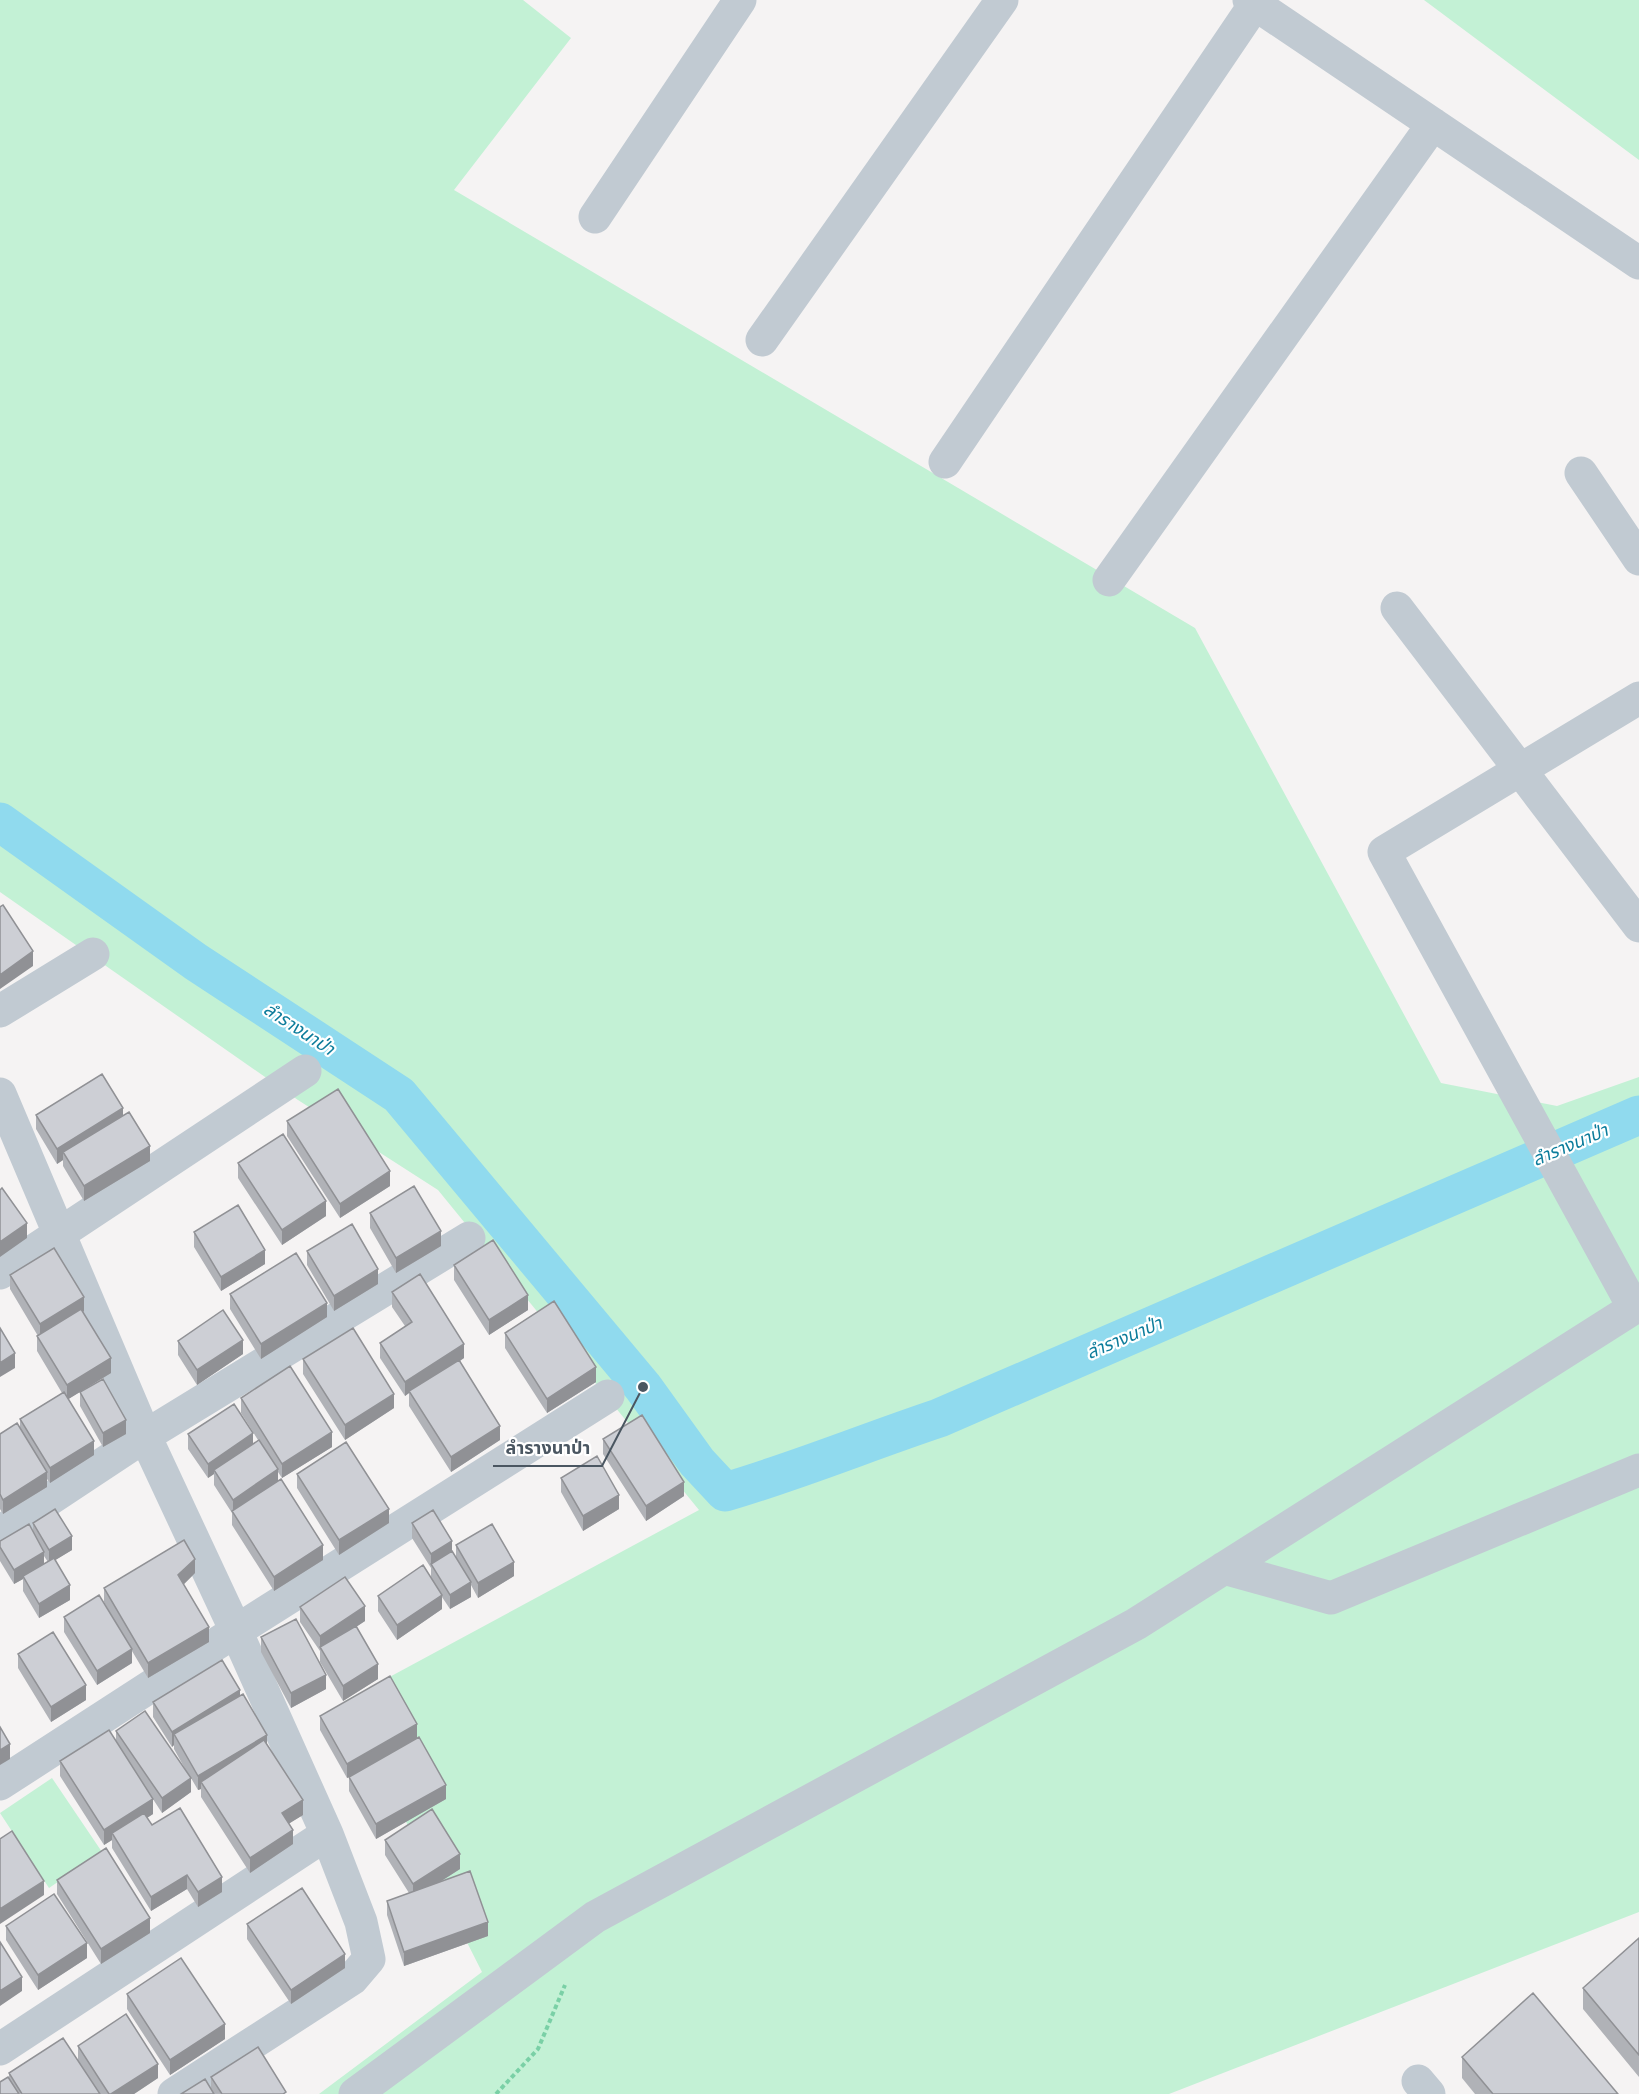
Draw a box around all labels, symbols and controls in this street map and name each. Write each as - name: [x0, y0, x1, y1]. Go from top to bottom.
- water label: ลำรางนาป่า: [260, 997, 340, 1060]
- water label: ลำรางนาป่า: [1529, 1118, 1612, 1171]
- water label: ลำรางนาป่า: [1083, 1311, 1166, 1364]
- callout: ลำรางนาป่า: [493, 1430, 602, 1466]
- text: ลำรางนาป่า: [506, 1436, 590, 1459]

